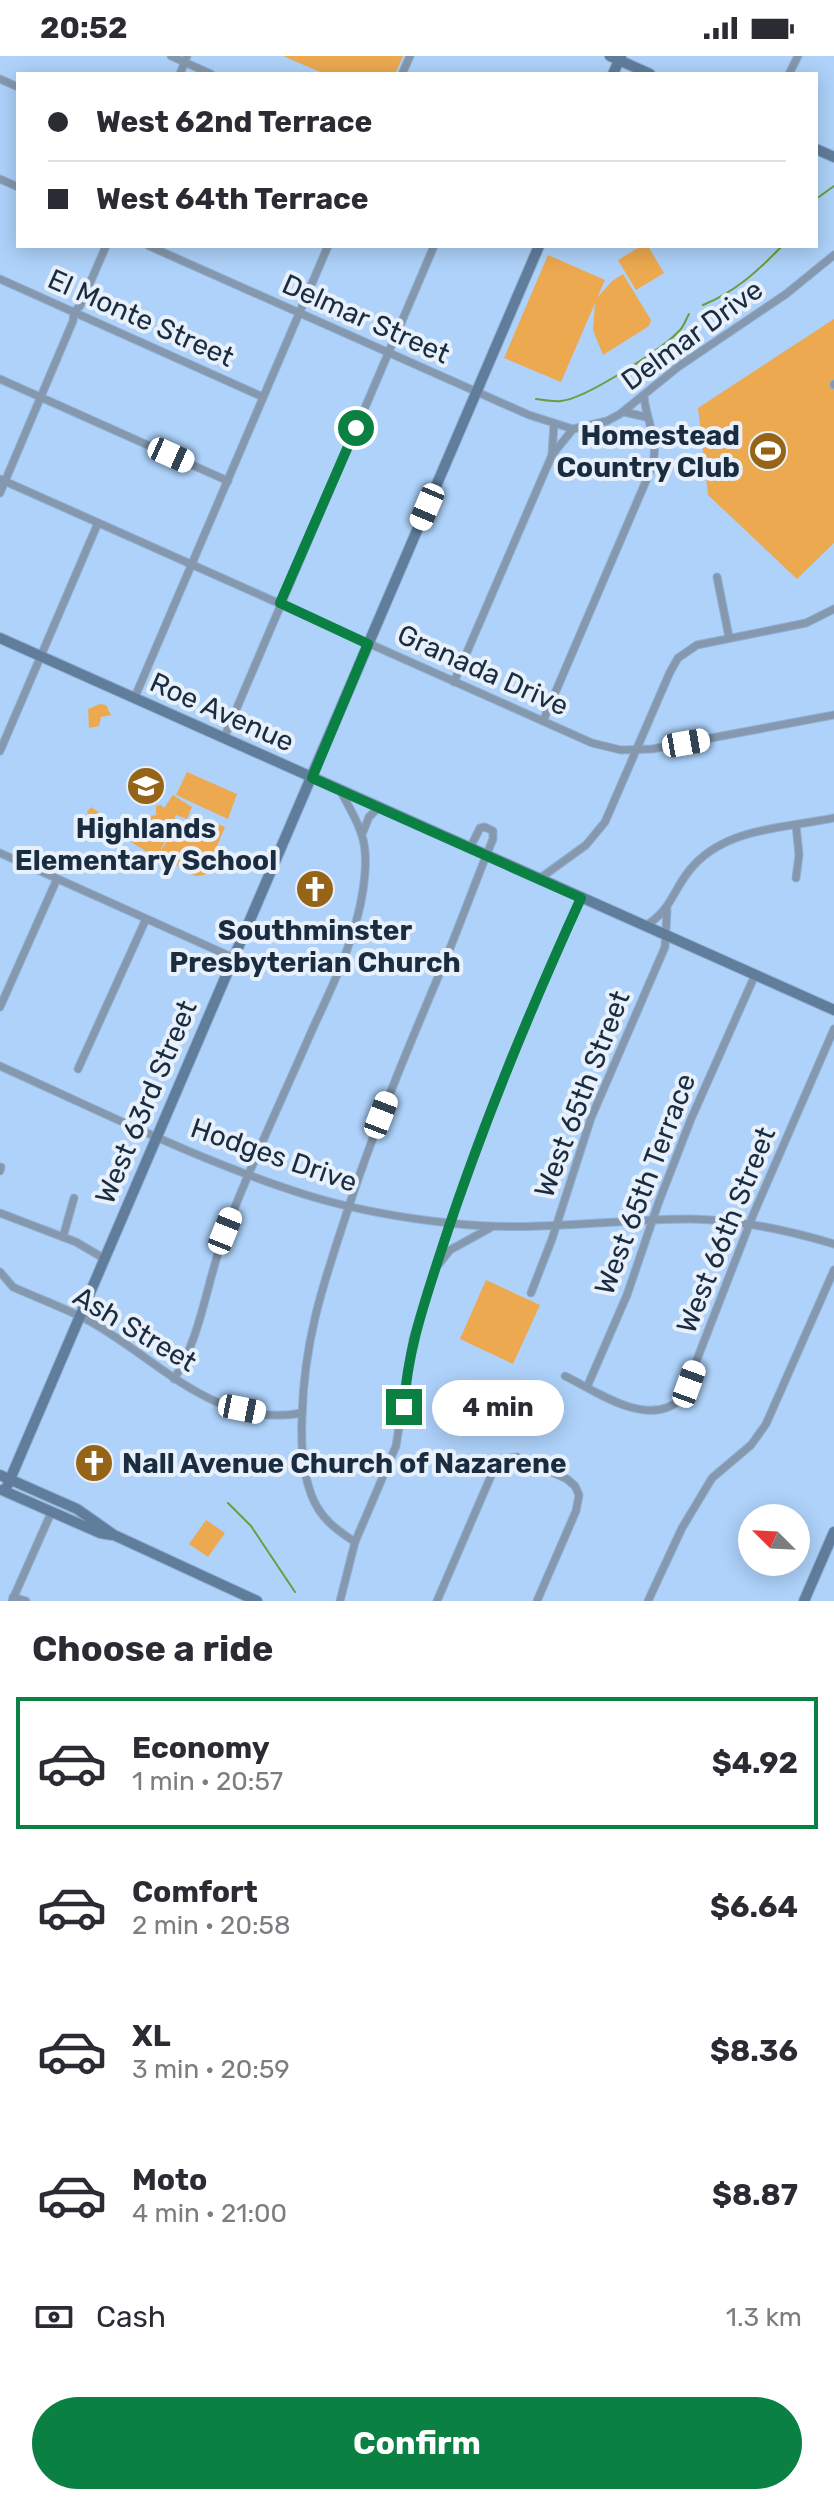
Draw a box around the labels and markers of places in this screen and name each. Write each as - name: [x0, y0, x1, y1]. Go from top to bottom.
- place label: Homestead Country Club: [556, 419, 740, 484]
- sports icon: Homestead Country Club: [747, 430, 789, 472]
- school or university icon: Highlands Elementary School: [125, 765, 167, 807]
- place label: Highlands Elementary School: [15, 812, 277, 877]
- church icon: Southminster Presbyterian Church: [294, 868, 336, 910]
- place label: Southminster Presbyterian Church: [169, 914, 461, 979]
- church icon: Nall Avenue Church of Nazarene: [73, 1442, 115, 1484]
- place label: Nall Avenue Church of Nazarene: [122, 1447, 567, 1480]

